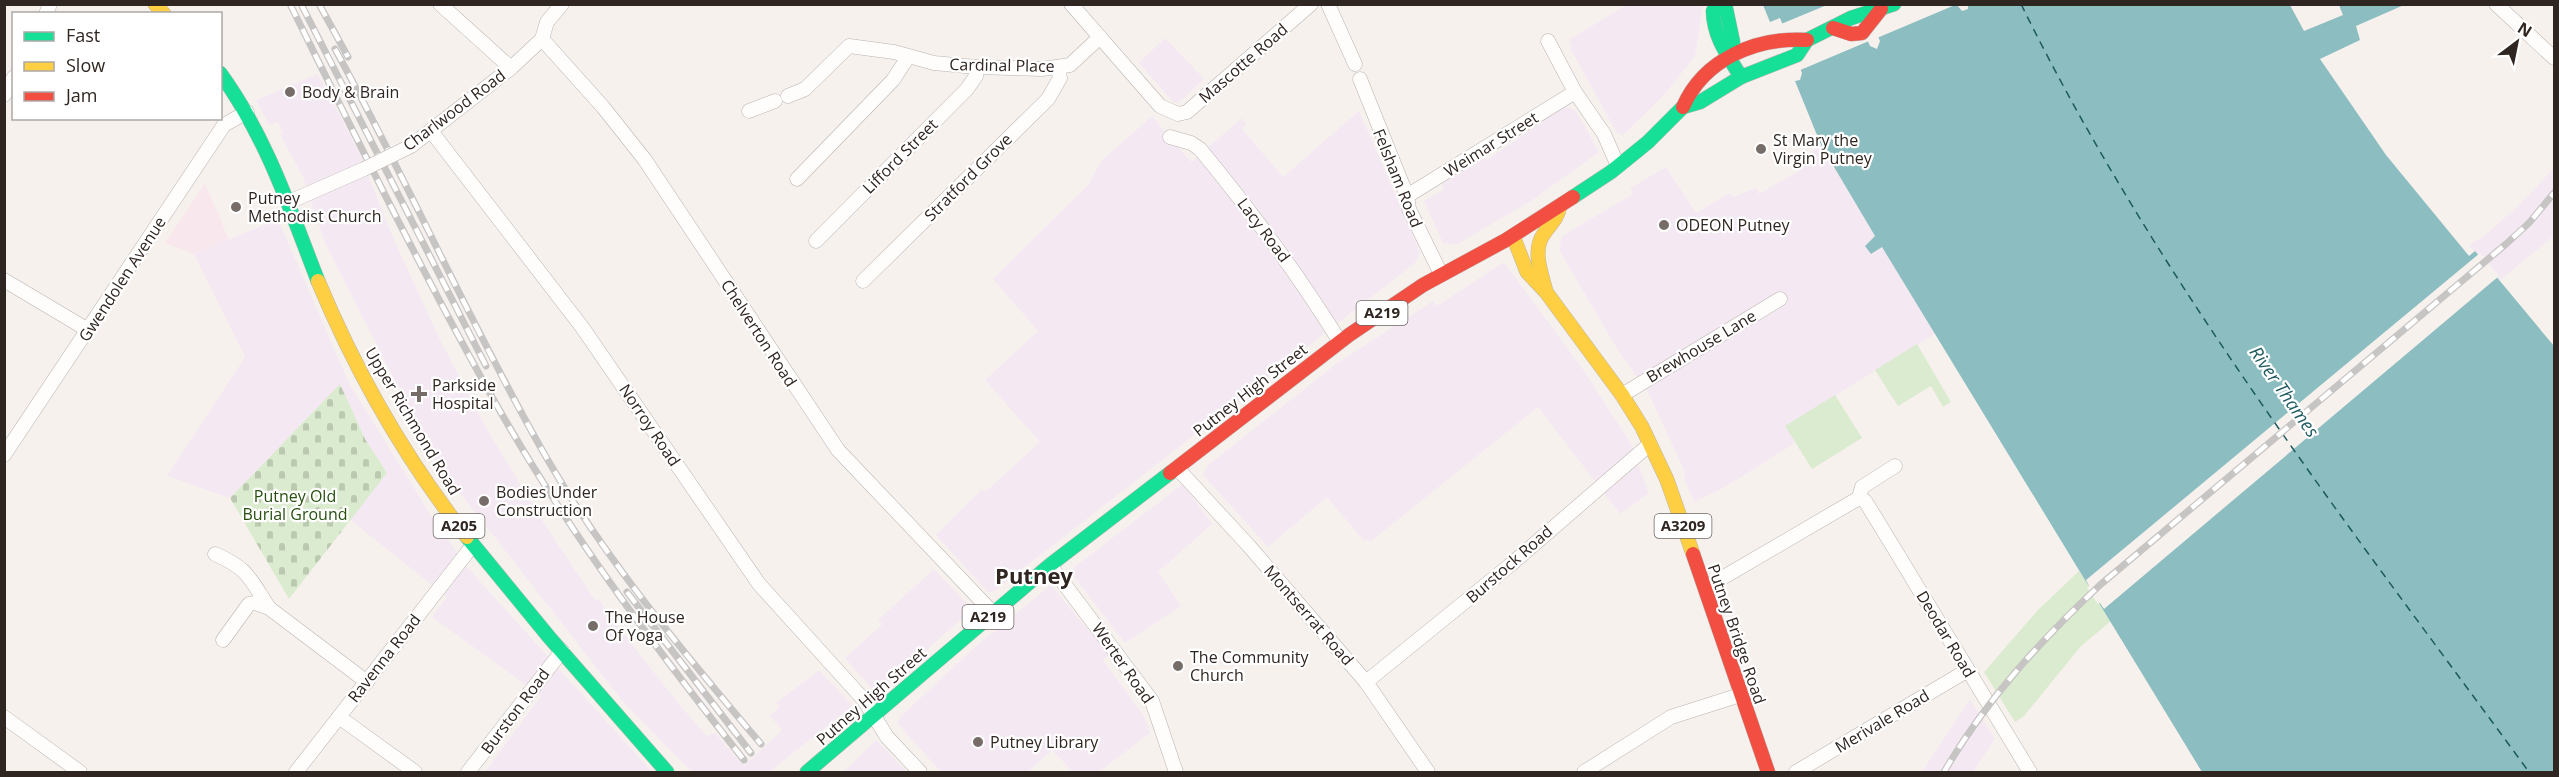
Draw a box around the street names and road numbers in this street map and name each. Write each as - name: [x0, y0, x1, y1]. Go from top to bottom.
- street label: Mascotte Road: [1194, 18, 1292, 108]
- street label: Cardinal Place: [949, 53, 1055, 77]
- street label: Charlwood Road: [398, 64, 510, 156]
- street label: Weimar Street: [1440, 106, 1542, 182]
- street label: Lifford Street: [858, 113, 943, 198]
- street label: Felsham Road: [1368, 125, 1428, 231]
- street label: Stratford Grove: [919, 128, 1017, 226]
- street label: Lacy Road: [1233, 193, 1295, 267]
- street label: Gwendolen Avenue: [73, 212, 171, 346]
- street label: Chelverton Road: [716, 275, 802, 391]
- road number: A219: [1356, 301, 1408, 325]
- street label: Brewhouse Lane: [1642, 305, 1760, 387]
- street label: Putney High Street: [1188, 338, 1312, 442]
- street label: Upper Richmond Road: [360, 343, 466, 499]
- street label: Norroy Road: [614, 380, 686, 470]
- road number: A205: [434, 514, 484, 538]
- road number: A3209: [1654, 514, 1712, 538]
- street label: Burstock Road: [1461, 520, 1557, 608]
- street label: Montserrat Road: [1259, 560, 1359, 670]
- street label: Putney Bridge Road: [1703, 561, 1771, 707]
- street label: Deodar Road: [1911, 586, 1981, 682]
- road number: A219: [962, 605, 1014, 629]
- street label: Ravenna Road: [343, 609, 425, 707]
- street label: Werter Road: [1087, 618, 1159, 708]
- street label: Putney High Street: [811, 642, 931, 750]
- street label: Burston Road: [476, 664, 554, 758]
- street label: Merivale Road: [1831, 684, 1933, 758]

